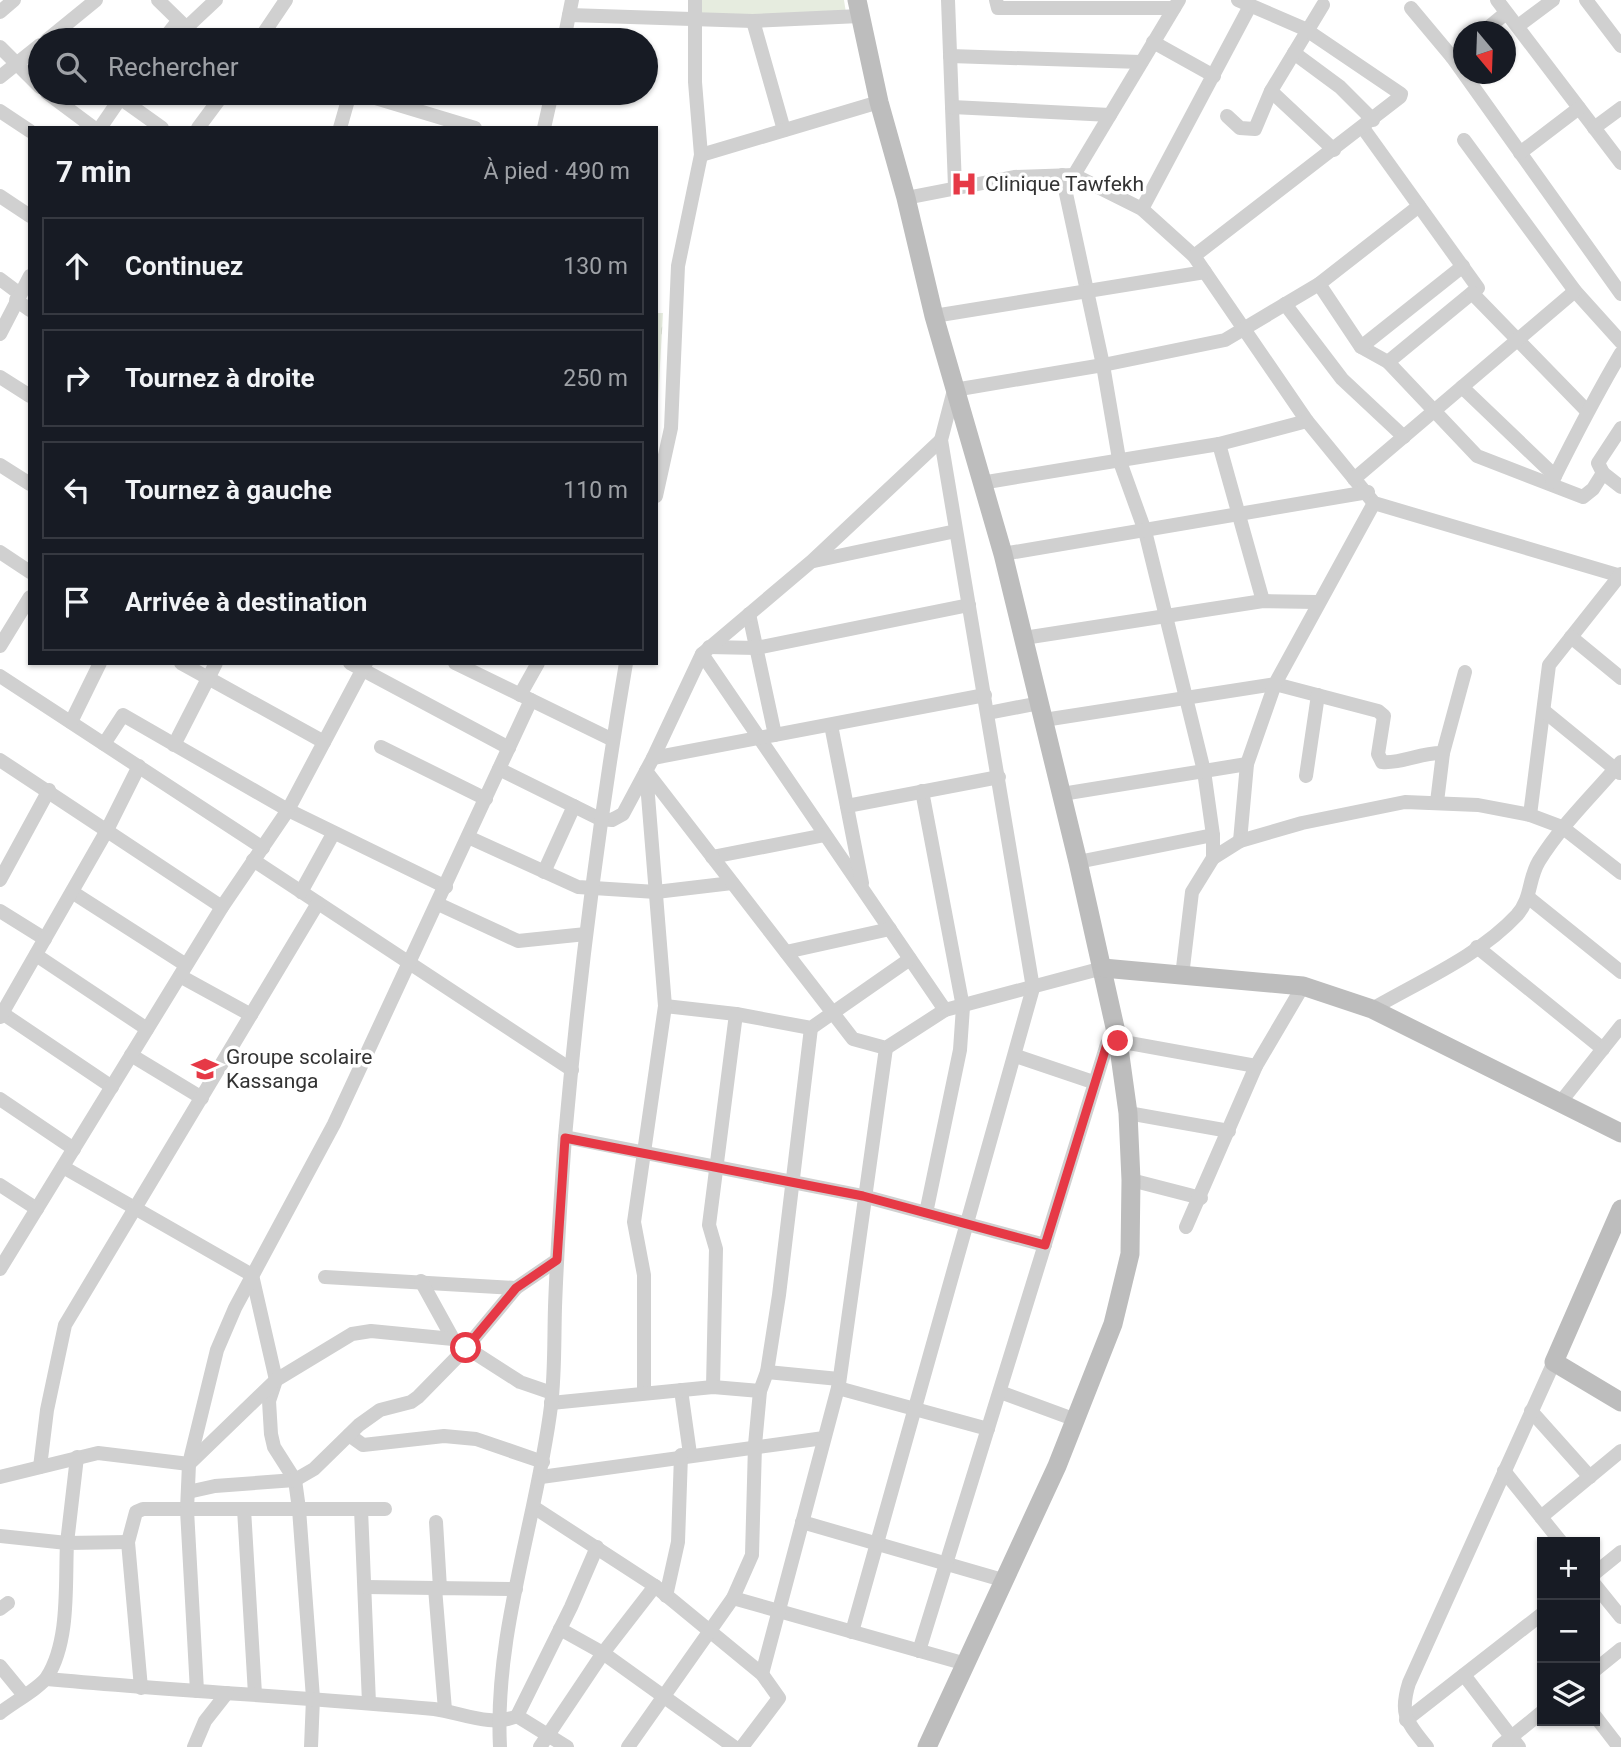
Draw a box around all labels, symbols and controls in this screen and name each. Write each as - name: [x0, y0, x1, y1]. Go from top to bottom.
- north arrow: [1453, 21, 1516, 84]
- search box: [28, 28, 658, 105]
- icon: search: [52, 48, 90, 86]
- text: Rechercher: [108, 52, 239, 82]
- text: 7 min: [56, 154, 131, 189]
- text: À pied · 490 m: [484, 158, 630, 185]
- hospital icon: Clinique Tawfekh: [949, 169, 979, 199]
- place label: Clinique Tawfekh: [985, 172, 1144, 196]
- icon: ahead: [58, 247, 96, 285]
- text: Continuez: [125, 251, 243, 281]
- text: 130 m: [563, 253, 628, 280]
- icon: right: [58, 359, 96, 397]
- text: Tournez à droite: [125, 363, 315, 393]
- text: 250 m: [563, 365, 628, 392]
- icon: left: [58, 471, 96, 509]
- text: Tournez à gauche: [125, 475, 332, 505]
- text: 110 m: [563, 477, 628, 504]
- icon: arrive: [58, 583, 96, 621]
- text: Arrivée à destination: [125, 587, 367, 617]
- route end: [1102, 1025, 1133, 1056]
- place label: Groupe scolaire Kassanga: [226, 1045, 372, 1093]
- school or university icon: Groupe scolaire Kassanga: [190, 1054, 220, 1084]
- route start: [450, 1332, 481, 1363]
- map controls: [1537, 1537, 1600, 1726]
- button: +: [1537, 1537, 1600, 1600]
- button: −: [1537, 1600, 1600, 1663]
- button: layers: [1537, 1663, 1600, 1726]

